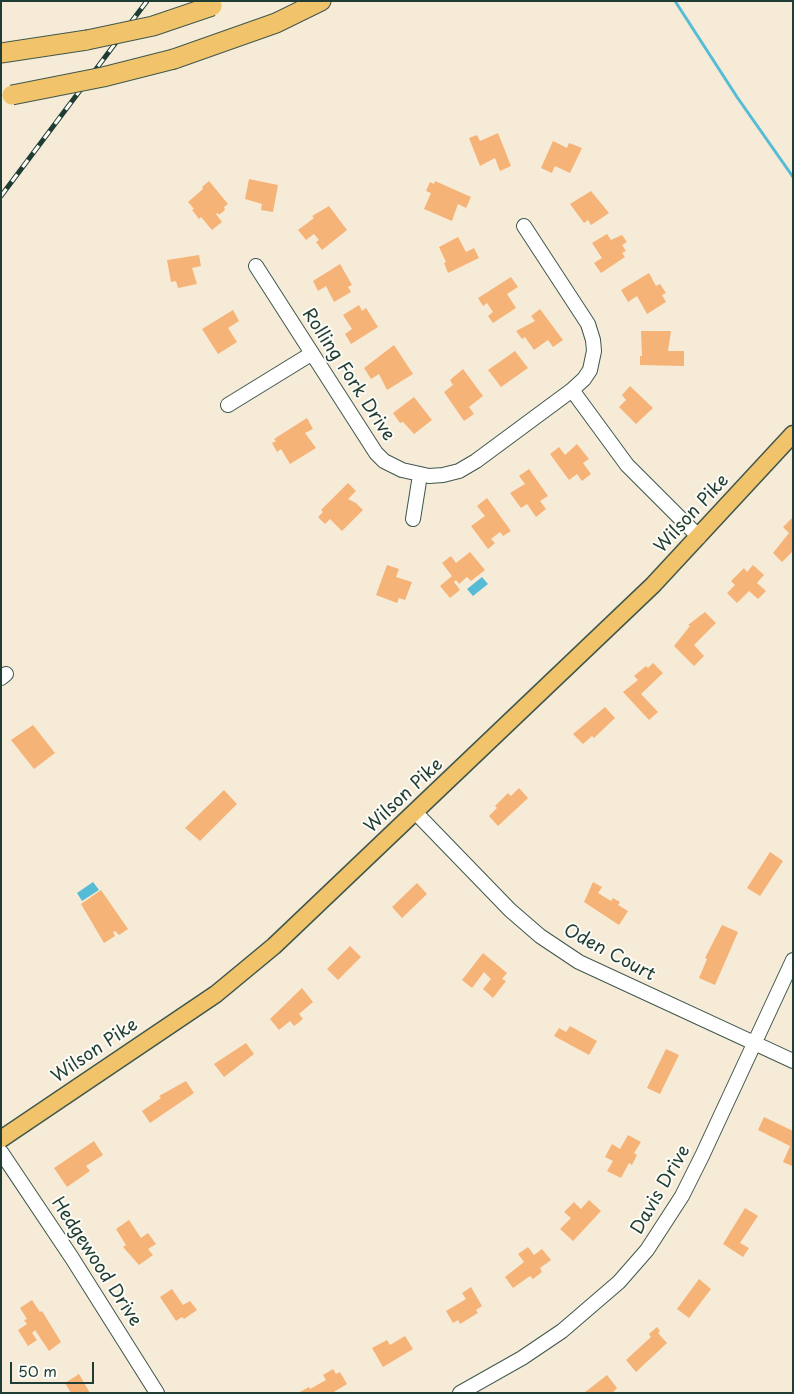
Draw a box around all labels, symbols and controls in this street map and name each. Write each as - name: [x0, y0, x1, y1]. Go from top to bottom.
- street label: Rolling Fork Drive: [297, 305, 399, 445]
- street label: Wilson Pike: [650, 470, 734, 558]
- street label: Wilson Pike: [360, 754, 448, 838]
- street label: Oden Court: [559, 920, 659, 986]
- street label: Wilson Pike: [48, 1014, 142, 1088]
- street label: Davis Drive: [627, 1142, 695, 1238]
- street label: Hedgewood Drive: [46, 1193, 146, 1331]
- scale bar: [12, 1352, 96, 1384]
- text: 50 m: [18, 1359, 57, 1382]

